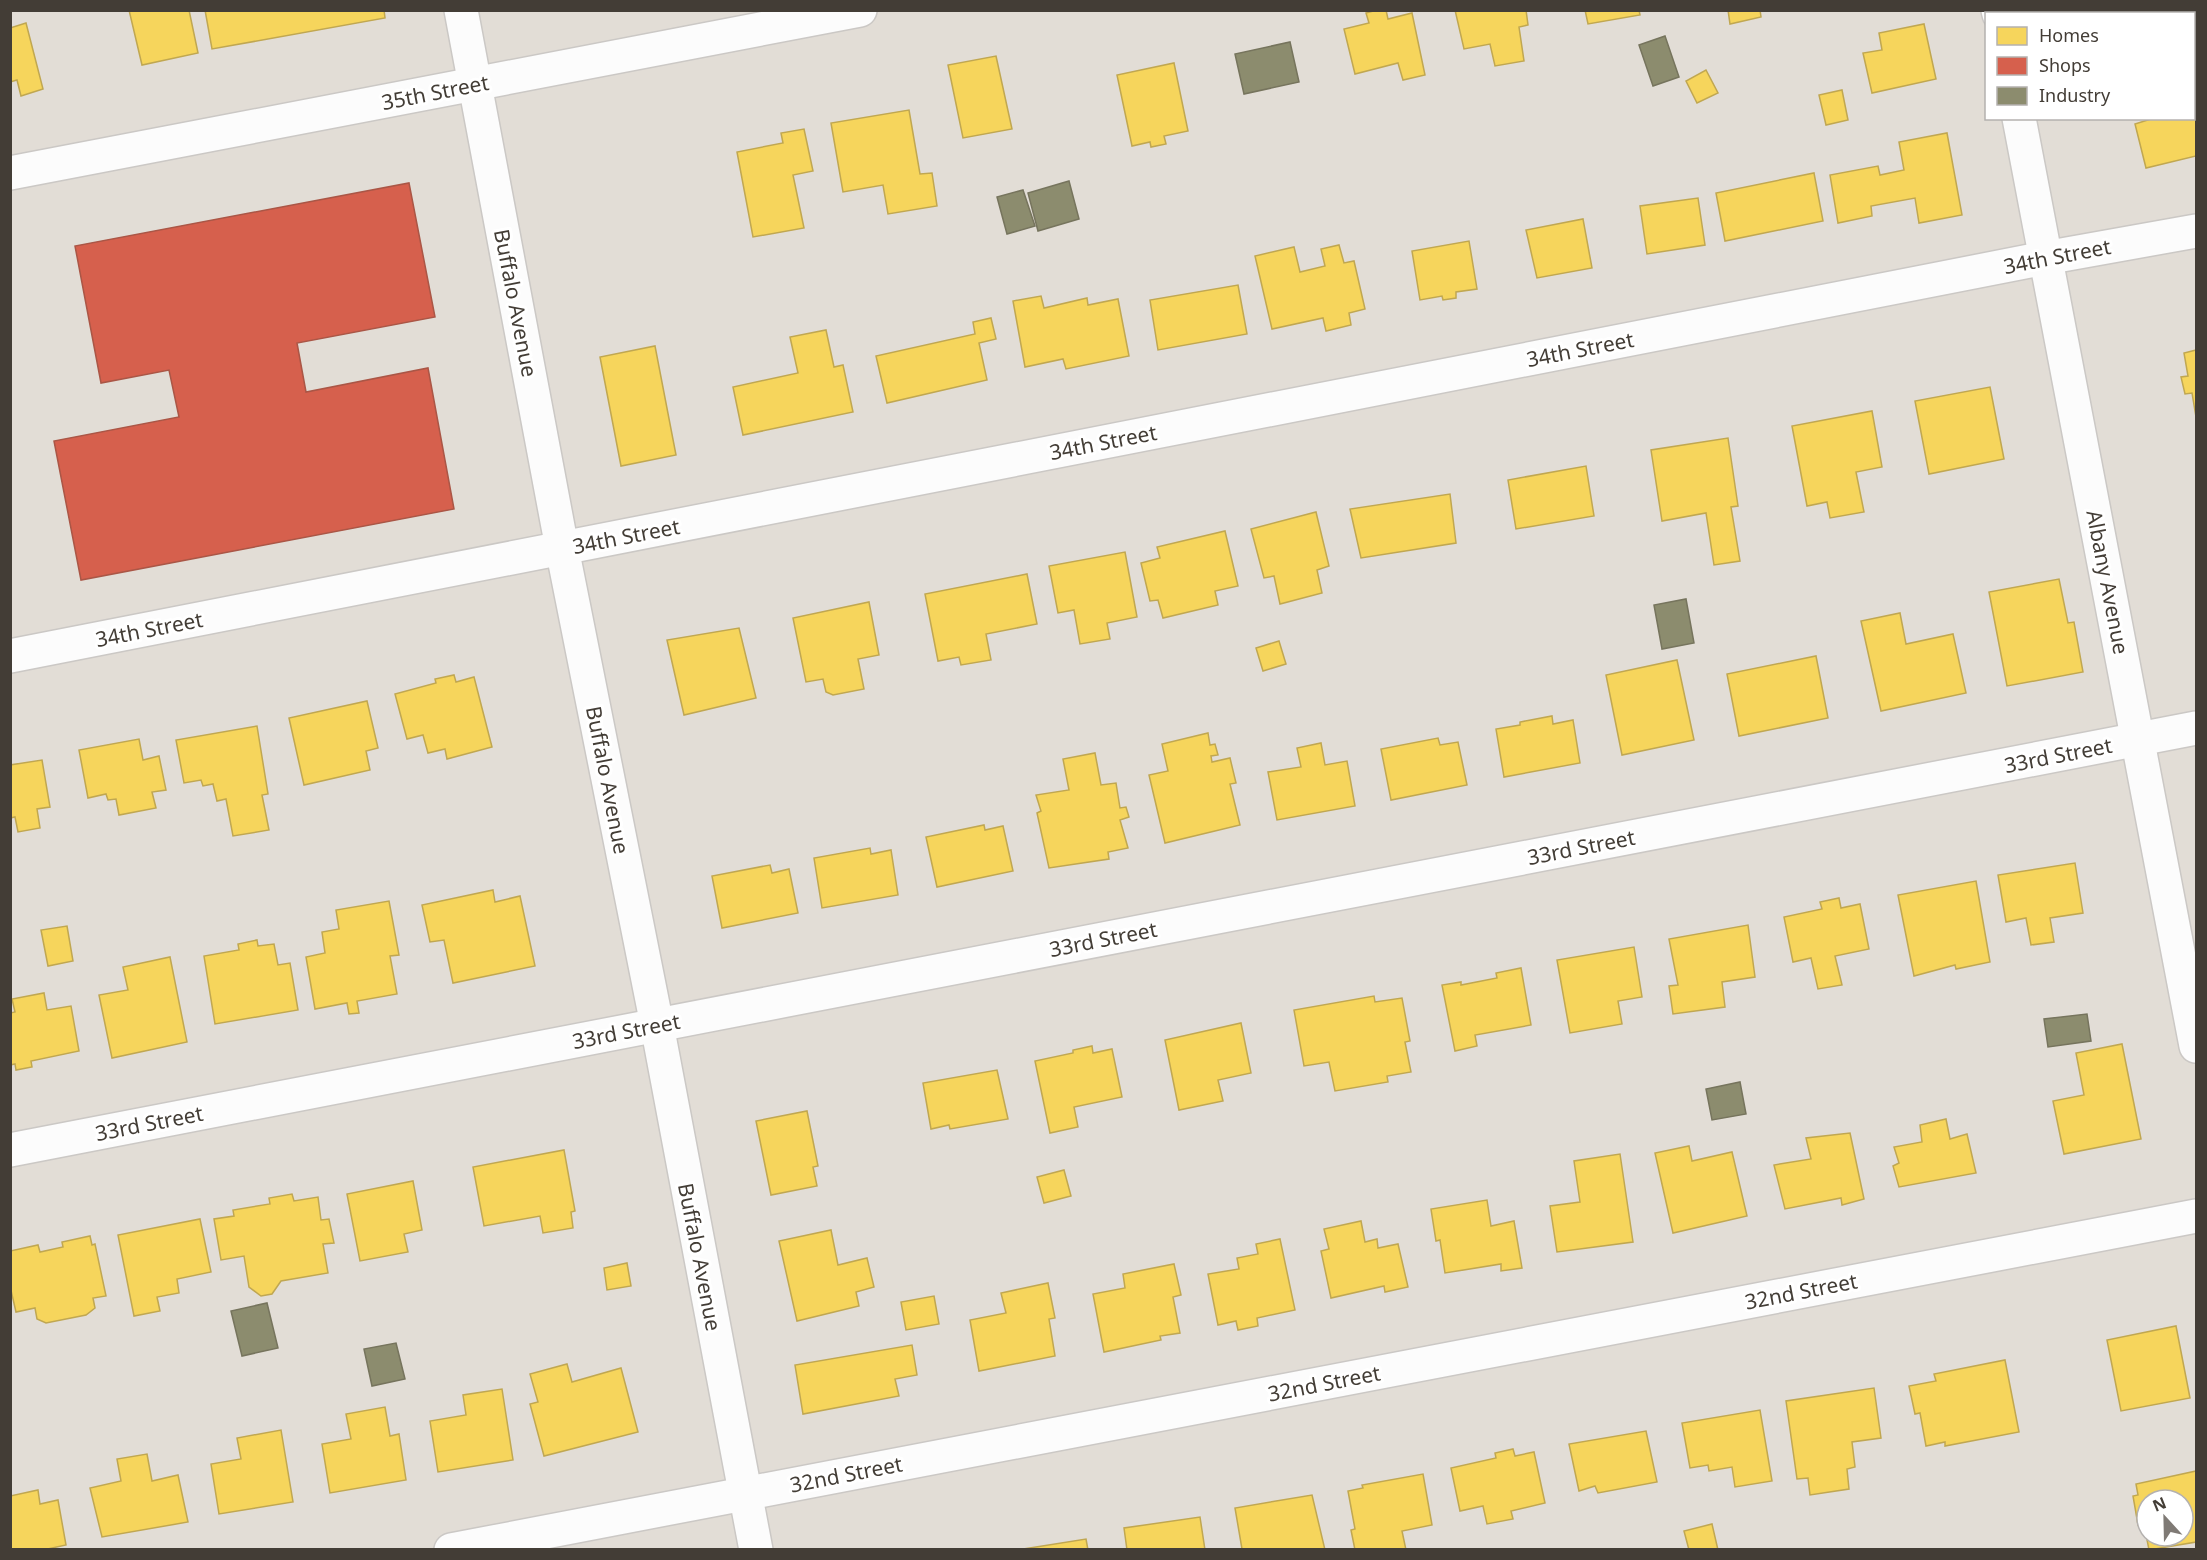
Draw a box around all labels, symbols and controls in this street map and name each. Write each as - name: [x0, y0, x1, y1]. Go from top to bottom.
- legend: [1985, 12, 2195, 120]
- text: Homes: [2039, 23, 2099, 47]
- text: Shops: [2039, 53, 2091, 77]
- street label: 35th Street: [379, 68, 491, 116]
- text: Industry: [2039, 83, 2111, 107]
- street label: Buffalo Avenue: [488, 227, 544, 379]
- street label: 34th Street: [2001, 232, 2113, 280]
- street label: 34th Street: [1524, 325, 1636, 373]
- street label: 34th Street: [1047, 418, 1159, 466]
- street label: Albany Avenue: [2080, 507, 2136, 657]
- street label: 34th Street: [570, 512, 682, 560]
- street label: 34th Street: [93, 605, 205, 653]
- street label: Buffalo Avenue: [580, 704, 636, 856]
- street label: 33rd Street: [2002, 731, 2115, 779]
- street label: 33rd Street: [1525, 823, 1638, 871]
- street label: 33rd Street: [1047, 915, 1160, 963]
- street label: 33rd Street: [570, 1007, 683, 1055]
- street label: 33rd Street: [93, 1099, 206, 1147]
- street label: Buffalo Avenue: [672, 1181, 728, 1333]
- street label: 32nd Street: [1742, 1266, 1860, 1316]
- street label: 32nd Street: [1265, 1358, 1383, 1408]
- street label: 32nd Street: [787, 1449, 905, 1499]
- north arrow: [2135, 1488, 2195, 1548]
- text: N: [2149, 1491, 2170, 1517]

